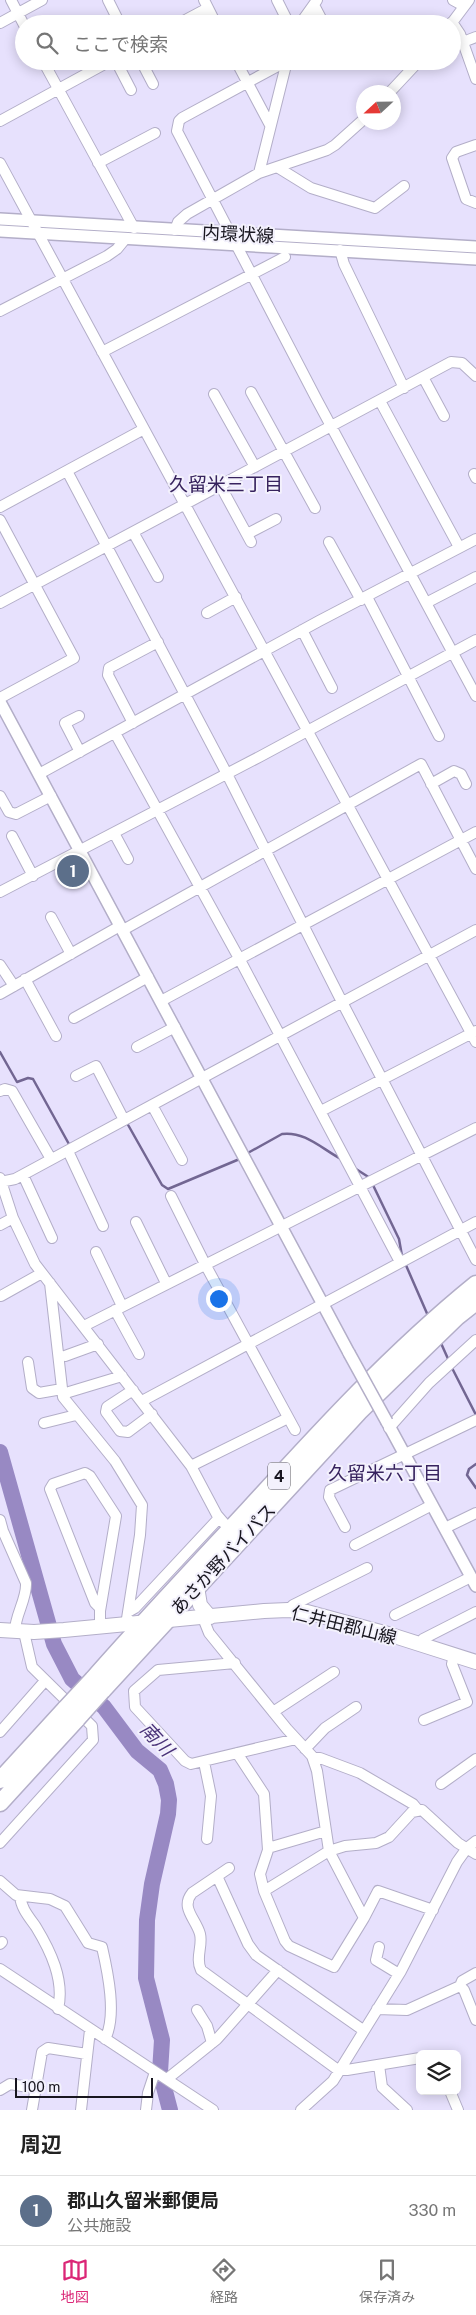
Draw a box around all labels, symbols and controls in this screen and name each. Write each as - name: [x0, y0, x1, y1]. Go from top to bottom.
- search box: [15, 15, 461, 70]
- icon: search: [33, 29, 61, 57]
- text: ここで検索: [73, 33, 168, 55]
- north arrow: [356, 85, 401, 130]
- street label: 内環状線: [201, 222, 275, 246]
- district label: 久留米三丁目: [169, 473, 283, 495]
- pin: 1: [57, 852, 89, 890]
- your location: [206, 1286, 232, 1312]
- road number: 4: [268, 1462, 290, 1490]
- district label: 久留米六丁目: [328, 1462, 442, 1484]
- street label: あさか野バイパス: [166, 1499, 280, 1619]
- street label: 仁井田郡山線: [289, 1602, 399, 1648]
- water label: 南川: [136, 1718, 179, 1762]
- map controls: [416, 2050, 461, 2095]
- button: layers: [416, 2050, 461, 2095]
- scale bar: [15, 2075, 152, 2098]
- text: 100 m: [22, 2079, 60, 2095]
- text: 周辺: [20, 2132, 62, 2157]
- text: 郡山久留米郵便局: [67, 2189, 219, 2211]
- text: 1: [33, 2201, 39, 2220]
- text: 330 m: [409, 2201, 456, 2220]
- text: 公共施設: [67, 2216, 131, 2235]
- tab: 地図: [61, 2256, 89, 2306]
- tab: 経路: [210, 2256, 238, 2306]
- tab: 保存済み: [359, 2256, 415, 2306]

